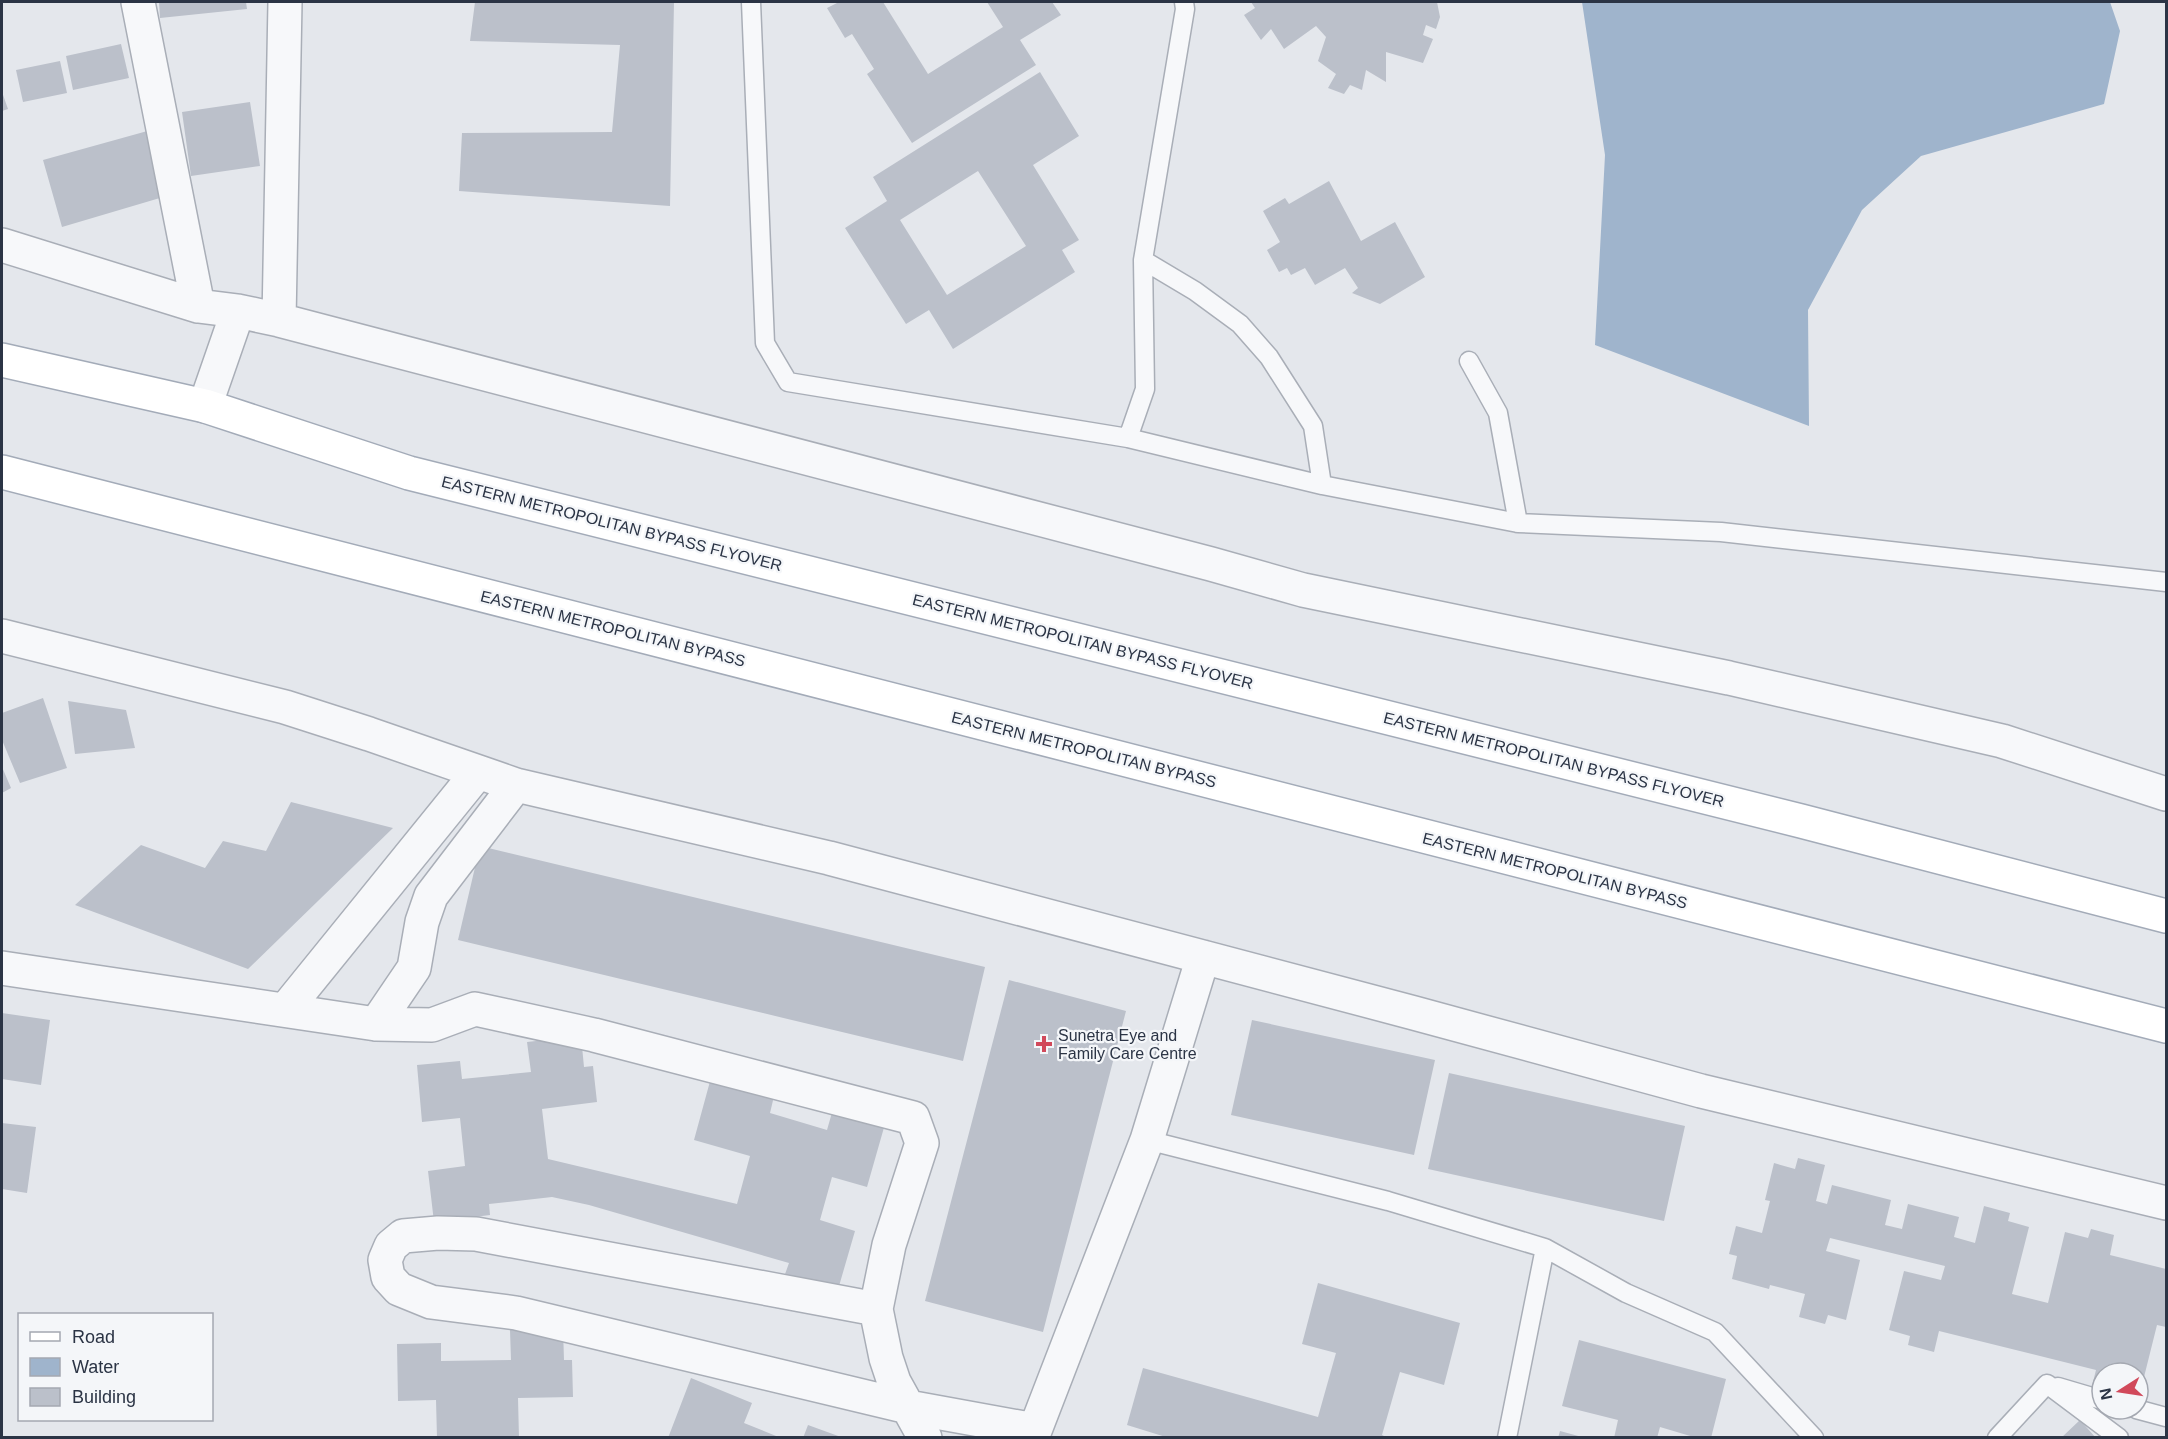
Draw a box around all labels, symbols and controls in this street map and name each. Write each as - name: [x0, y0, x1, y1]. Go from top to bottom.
- street label: EASTERN METROPOLITAN BYPASS FLYOVER: [440, 473, 784, 574]
- street label: EASTERN METROPOLITAN BYPASS: [479, 587, 747, 670]
- street label: EASTERN METROPOLITAN BYPASS FLYOVER: [911, 591, 1255, 692]
- street label: EASTERN METROPOLITAN BYPASS: [950, 708, 1218, 791]
- street label: EASTERN METROPOLITAN BYPASS FLYOVER: [1382, 709, 1726, 810]
- street label: EASTERN METROPOLITAN BYPASS: [1421, 829, 1689, 912]
- place label: Sunetra Eye and Family Care Centre: [1058, 1027, 1197, 1062]
- marker: Sunetra Eye and Family Care Centre: [1035, 1035, 1053, 1053]
- legend: [18, 1313, 213, 1421]
- text: Road: [72, 1327, 115, 1347]
- text: Water: [72, 1357, 119, 1377]
- north arrow: [2090, 1361, 2150, 1421]
- text: Building: [72, 1387, 136, 1407]
- text: N: [2096, 1387, 2115, 1401]

